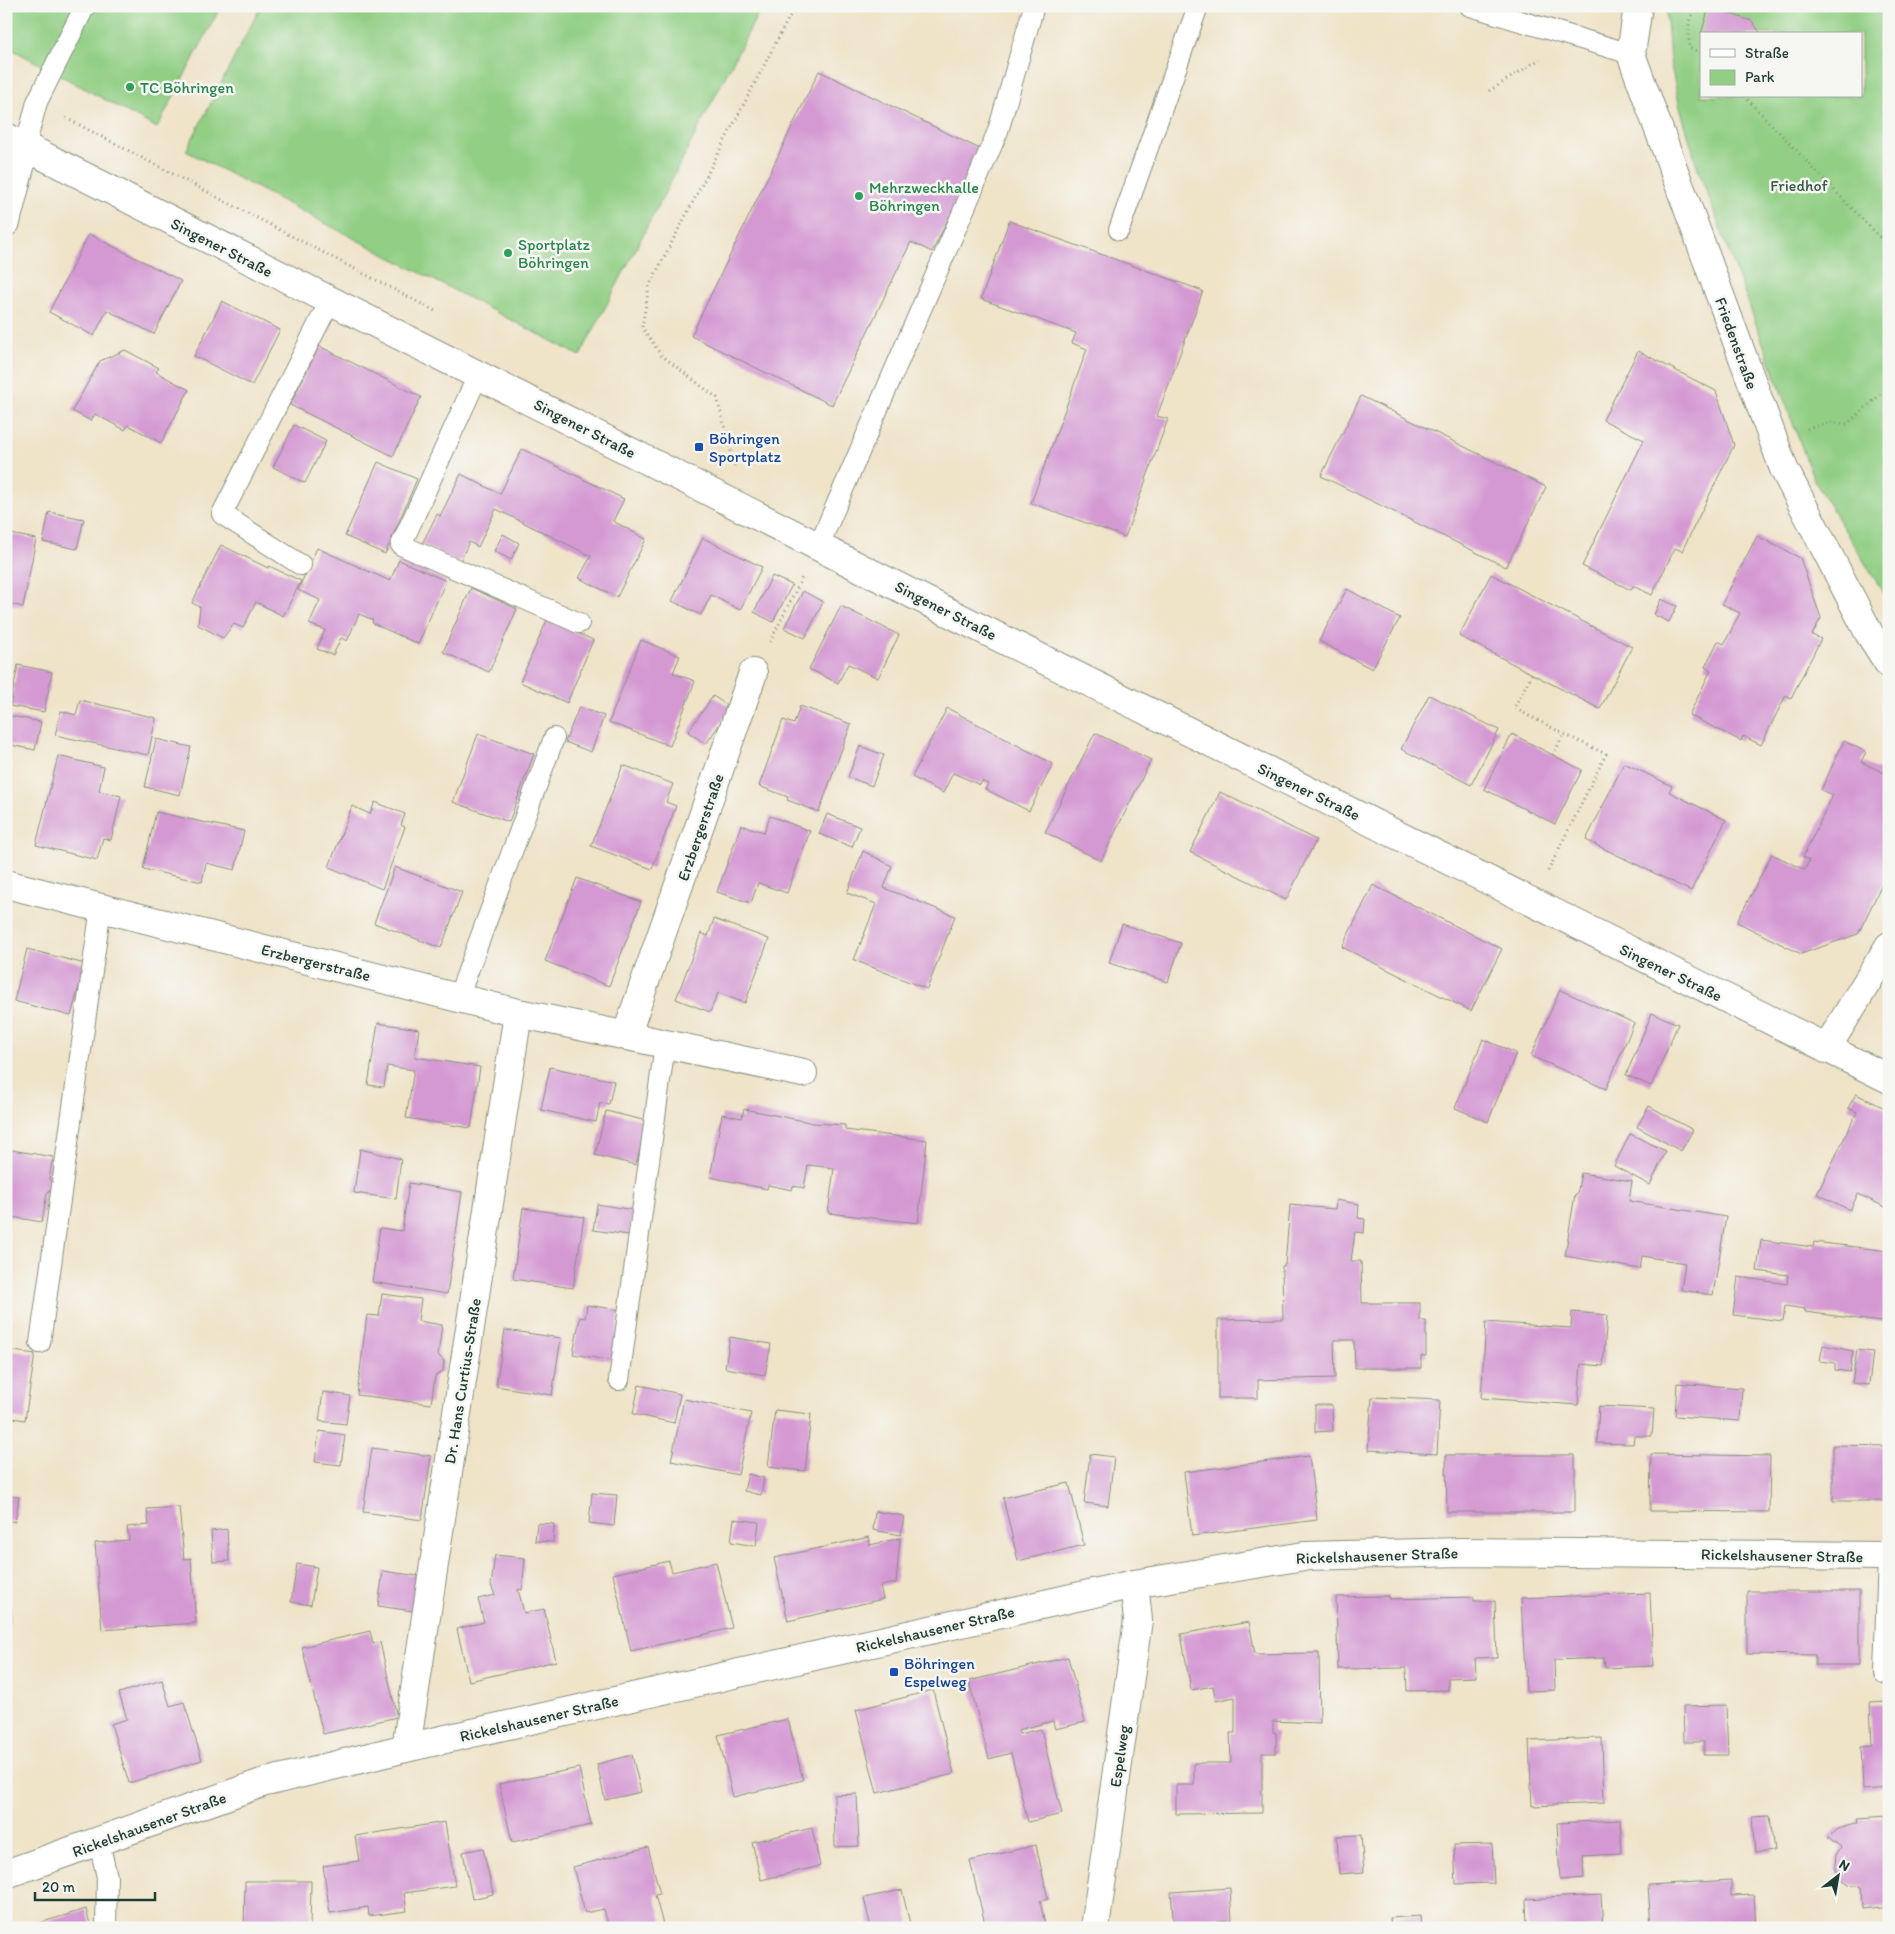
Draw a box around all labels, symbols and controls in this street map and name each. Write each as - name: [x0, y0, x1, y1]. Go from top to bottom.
- legend: [1700, 32, 1862, 98]
- text: Straße: [1745, 44, 1789, 62]
- text: Park: [1745, 68, 1775, 86]
- place label: TC Böhringen: [140, 78, 234, 97]
- marker: TC Böhringen: [124, 81, 136, 93]
- park label: Friedhof: [1770, 176, 1829, 195]
- place label: Mehrzweckhalle Böhringen: [869, 178, 979, 215]
- marker: Mehrzweckhalle Böhringen: [853, 190, 865, 202]
- street label: Singener Straße: [168, 214, 276, 281]
- place label: Sportplatz Böhringen: [518, 235, 591, 272]
- marker: Sportplatz Böhringen: [502, 247, 514, 259]
- street label: Friedenstraße: [1711, 295, 1762, 392]
- street label: Singener Straße: [531, 395, 639, 462]
- place label: Böhringen Sportplatz: [709, 429, 782, 466]
- marker: Böhringen Sportplatz: [693, 441, 705, 453]
- street label: Singener Straße: [892, 577, 1000, 644]
- street label: Singener Straße: [1254, 758, 1363, 824]
- street label: Erzbergerstraße: [673, 771, 728, 883]
- street label: Singener Straße: [1616, 939, 1725, 1005]
- street label: Erzbergerstraße: [259, 940, 373, 985]
- street label: Dr. Hans Curtius-Straße: [440, 1297, 485, 1465]
- street label: Rickelshausener Straße: [1296, 1543, 1458, 1568]
- street label: Rickelshausener Straße: [1701, 1545, 1863, 1566]
- street label: Rickelshausener Straße: [854, 1602, 1016, 1657]
- place label: Böhringen Espelweg: [904, 1654, 975, 1691]
- marker: Böhringen Espelweg: [888, 1666, 900, 1678]
- street label: Rickelshausener Straße: [458, 1691, 620, 1746]
- street label: Espelweg: [1106, 1723, 1133, 1788]
- street label: Rickelshausener Straße: [70, 1788, 229, 1861]
- north arrow: [1812, 1852, 1862, 1902]
- text: N: [1836, 1856, 1853, 1875]
- scale bar: [35, 1869, 155, 1901]
- text: 20 m: [42, 1878, 76, 1896]

